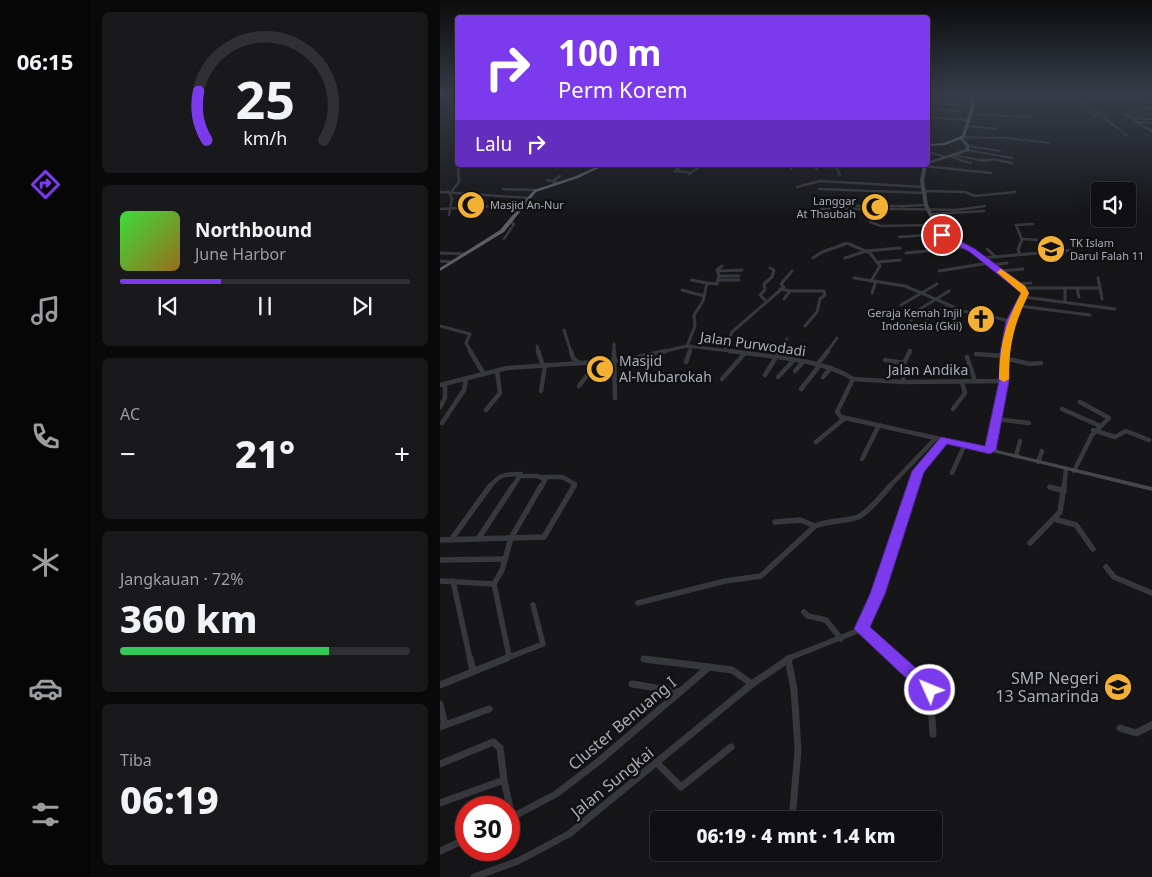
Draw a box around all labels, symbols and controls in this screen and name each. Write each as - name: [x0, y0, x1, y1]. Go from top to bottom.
- text: 100 m: [558, 29, 661, 76]
- icon: right: [475, 35, 540, 100]
- text: 06:15: [17, 46, 73, 76]
- text: 25: [235, 63, 295, 134]
- text: Perm Korem: [558, 74, 688, 104]
- text: km/h: [243, 126, 287, 150]
- icon: right: [522, 130, 550, 158]
- text: Lalu: [475, 131, 512, 157]
- icon: directions: [28, 167, 63, 202]
- map controls: [1091, 182, 1136, 227]
- button: sound: [1091, 182, 1136, 227]
- mosque icon: Masjid An-Nur: [456, 190, 486, 220]
- mosque icon: Langgar At Thaubah: [860, 192, 890, 222]
- place label: Langgar At Thaubah: [797, 193, 856, 221]
- place label: Masjid An-Nur: [490, 197, 564, 212]
- pin: [921, 214, 963, 256]
- text: Northbound: [195, 217, 312, 243]
- icon: arrive: [928, 221, 956, 249]
- school or university icon: TK Islam Darul Falah 11: [1036, 234, 1066, 264]
- place label: TK Islam Darul Falah 11: [1070, 235, 1144, 263]
- text: June Harbor: [195, 243, 286, 265]
- icon: previous: [154, 292, 182, 320]
- icon: pause: [251, 292, 279, 320]
- icon: next: [348, 292, 376, 320]
- icon: music: [28, 293, 63, 328]
- church icon: Geraja Kemah Injil Indonesia (Gkii): [966, 304, 996, 334]
- place label: Geraja Kemah Injil Indonesia (Gkii): [867, 305, 962, 333]
- street label: Jalan Purwodadi: [697, 326, 807, 360]
- place label: Masjid Al-Mubarokah: [619, 351, 712, 386]
- mosque icon: Masjid Al-Mubarokah: [585, 354, 615, 384]
- street label: Jalan Andika: [886, 360, 968, 379]
- text: AC: [120, 403, 140, 425]
- icon: phone: [28, 419, 63, 454]
- text: 21°: [235, 427, 295, 479]
- text: −: [120, 434, 136, 472]
- text: +: [394, 434, 410, 472]
- icon: climate: [28, 545, 63, 580]
- text: Jangkauan · 72%: [120, 568, 244, 590]
- text: 360 km: [120, 592, 258, 644]
- position arrow: [903, 663, 955, 715]
- place label: SMP Negeri 13 Samarinda: [995, 667, 1099, 707]
- icon: car: [28, 671, 63, 706]
- street label: Cluster Benuang I: [563, 671, 681, 775]
- school or university icon: SMP Negeri 13 Samarinda: [1103, 672, 1133, 702]
- street label: Jalan Sungkai: [564, 742, 658, 823]
- text: Tiba: [120, 749, 152, 771]
- text: 06:19: [120, 773, 219, 825]
- speed limit sign: 30: [455, 796, 520, 861]
- icon: filters: [28, 797, 63, 832]
- text: 06:19 · 4 mnt · 1.4 km: [697, 823, 895, 849]

